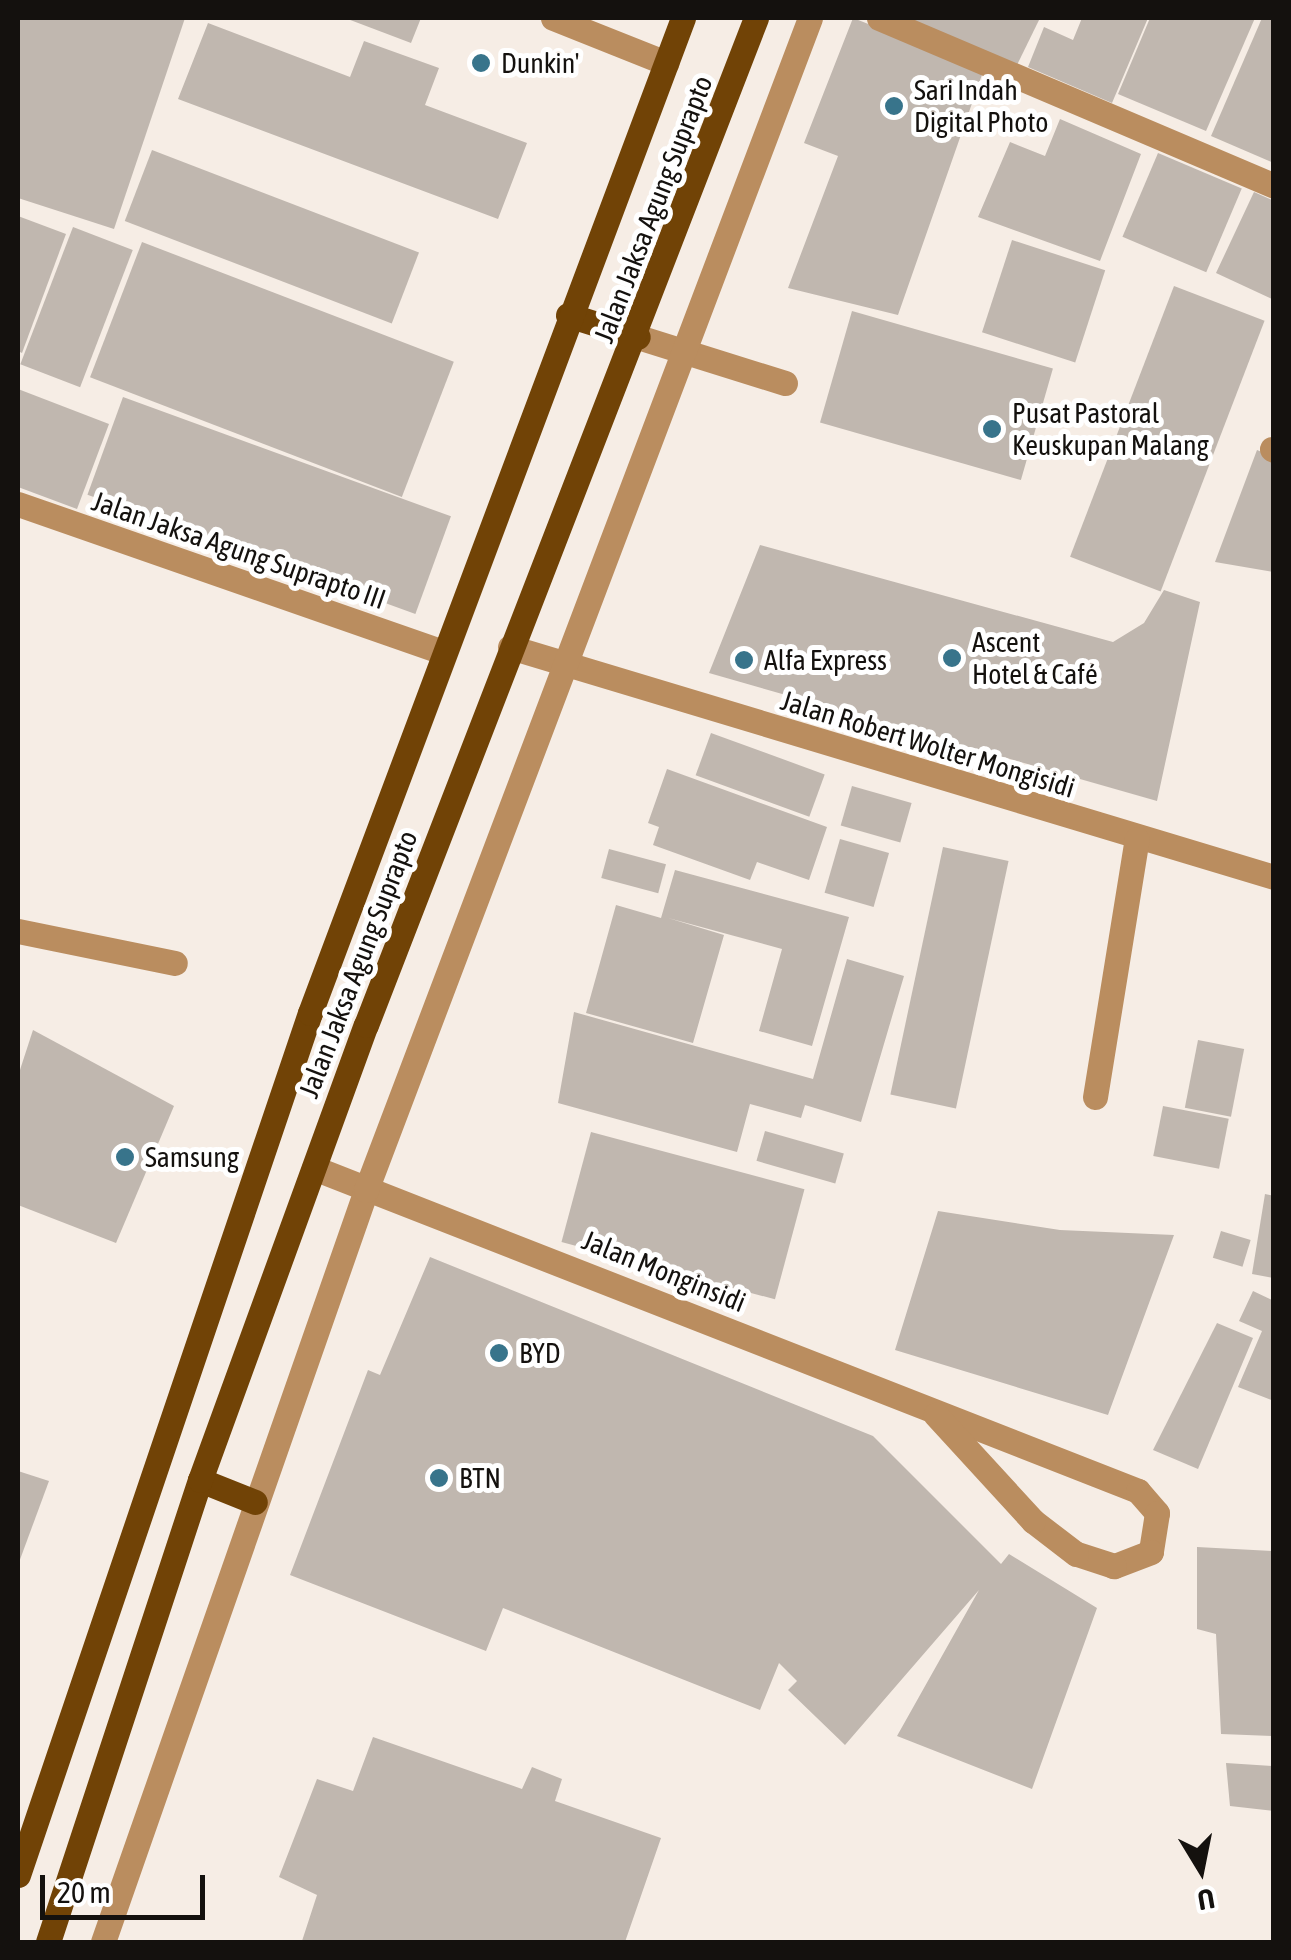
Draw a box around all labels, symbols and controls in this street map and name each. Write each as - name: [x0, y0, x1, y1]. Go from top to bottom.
- place label: Dunkin': [501, 46, 579, 80]
- marker: Dunkin': [470, 52, 492, 74]
- street label: Jalan Jaksa Agung Suprapto: [587, 71, 719, 347]
- place label: Sari Indah Digital Photo: [914, 73, 1048, 139]
- marker: Sari Indah Digital Photo: [883, 95, 905, 117]
- place label: Pusat Pastoral Keuskupan Malang: [1012, 396, 1209, 462]
- marker: Pusat Pastoral Keuskupan Malang: [981, 418, 1003, 440]
- street label: Jalan Jaksa Agung Suprapto III: [88, 484, 390, 616]
- place label: Ascent Hotel & Café: [972, 625, 1098, 691]
- place label: Alfa Express: [764, 643, 887, 677]
- marker: Ascent Hotel & Café: [941, 647, 963, 669]
- marker: Alfa Express: [733, 649, 755, 671]
- street label: Jalan Robert Wolter Mongisidi: [777, 683, 1079, 805]
- street label: Jalan Jaksa Agung Suprapto: [292, 826, 424, 1102]
- place label: Samsung: [145, 1140, 239, 1174]
- marker: Samsung: [114, 1146, 136, 1168]
- street label: Jalan Monginsidi: [577, 1223, 751, 1319]
- place label: BYD: [519, 1336, 560, 1370]
- marker: BYD: [488, 1342, 510, 1364]
- place label: BTN: [459, 1461, 501, 1495]
- marker: BTN: [428, 1467, 450, 1489]
- north arrow: [1151, 1820, 1251, 1920]
- scale bar: [45, 1855, 210, 1917]
- text: 20 m: [57, 1875, 111, 1909]
- text: U: [1195, 1882, 1217, 1917]

